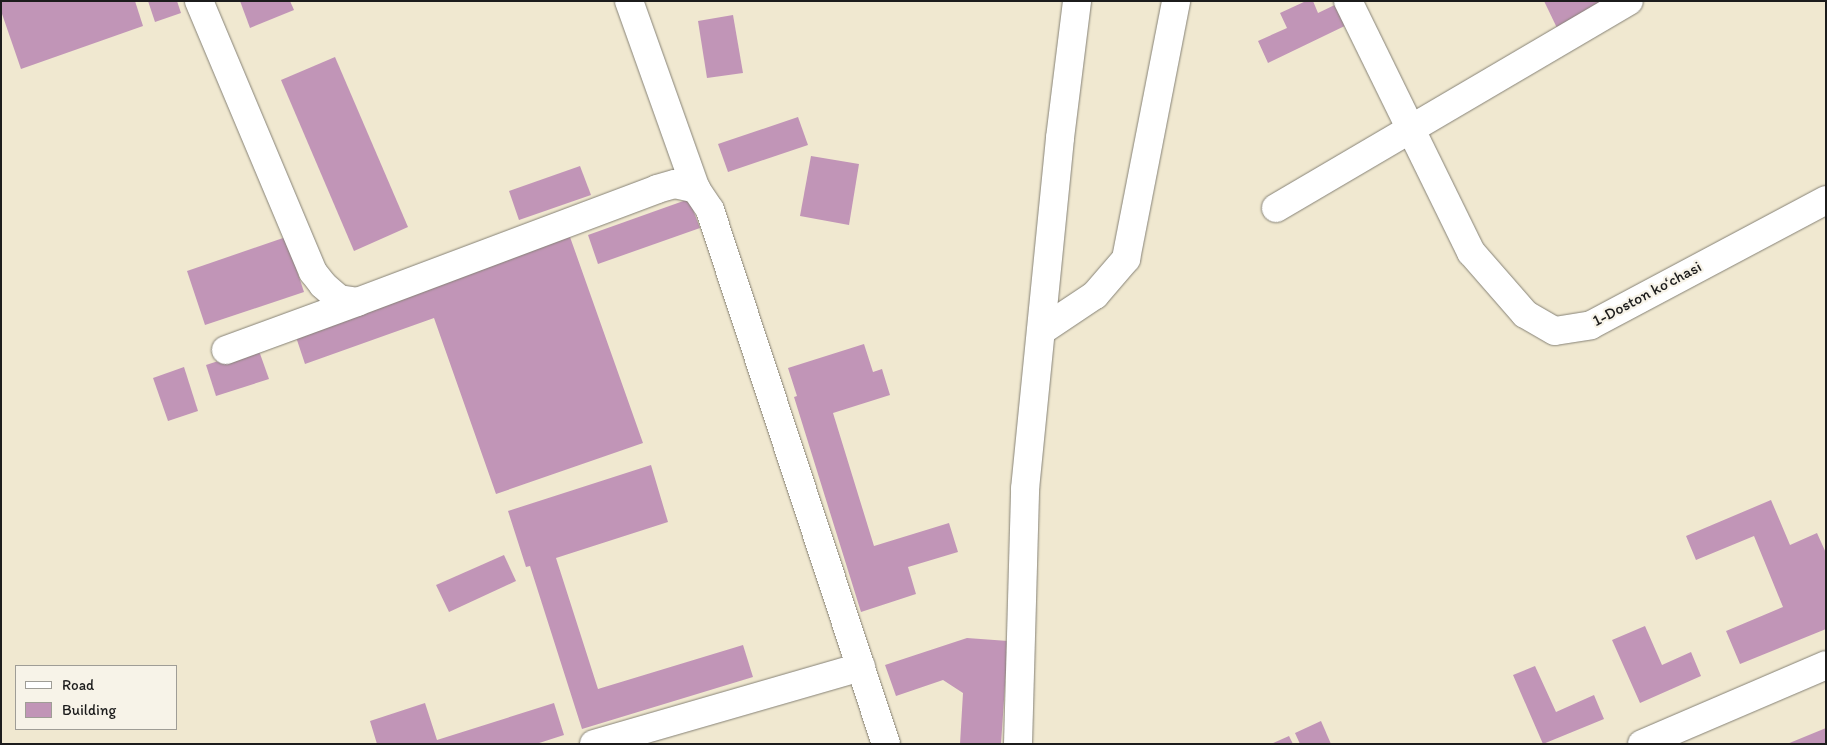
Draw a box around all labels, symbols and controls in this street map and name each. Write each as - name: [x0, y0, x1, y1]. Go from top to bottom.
- street label: 1-Doston koʻchasi: [1589, 257, 1705, 331]
- legend: [15, 665, 178, 730]
- text: Road: [62, 676, 94, 694]
- text: Building: [62, 701, 116, 719]

